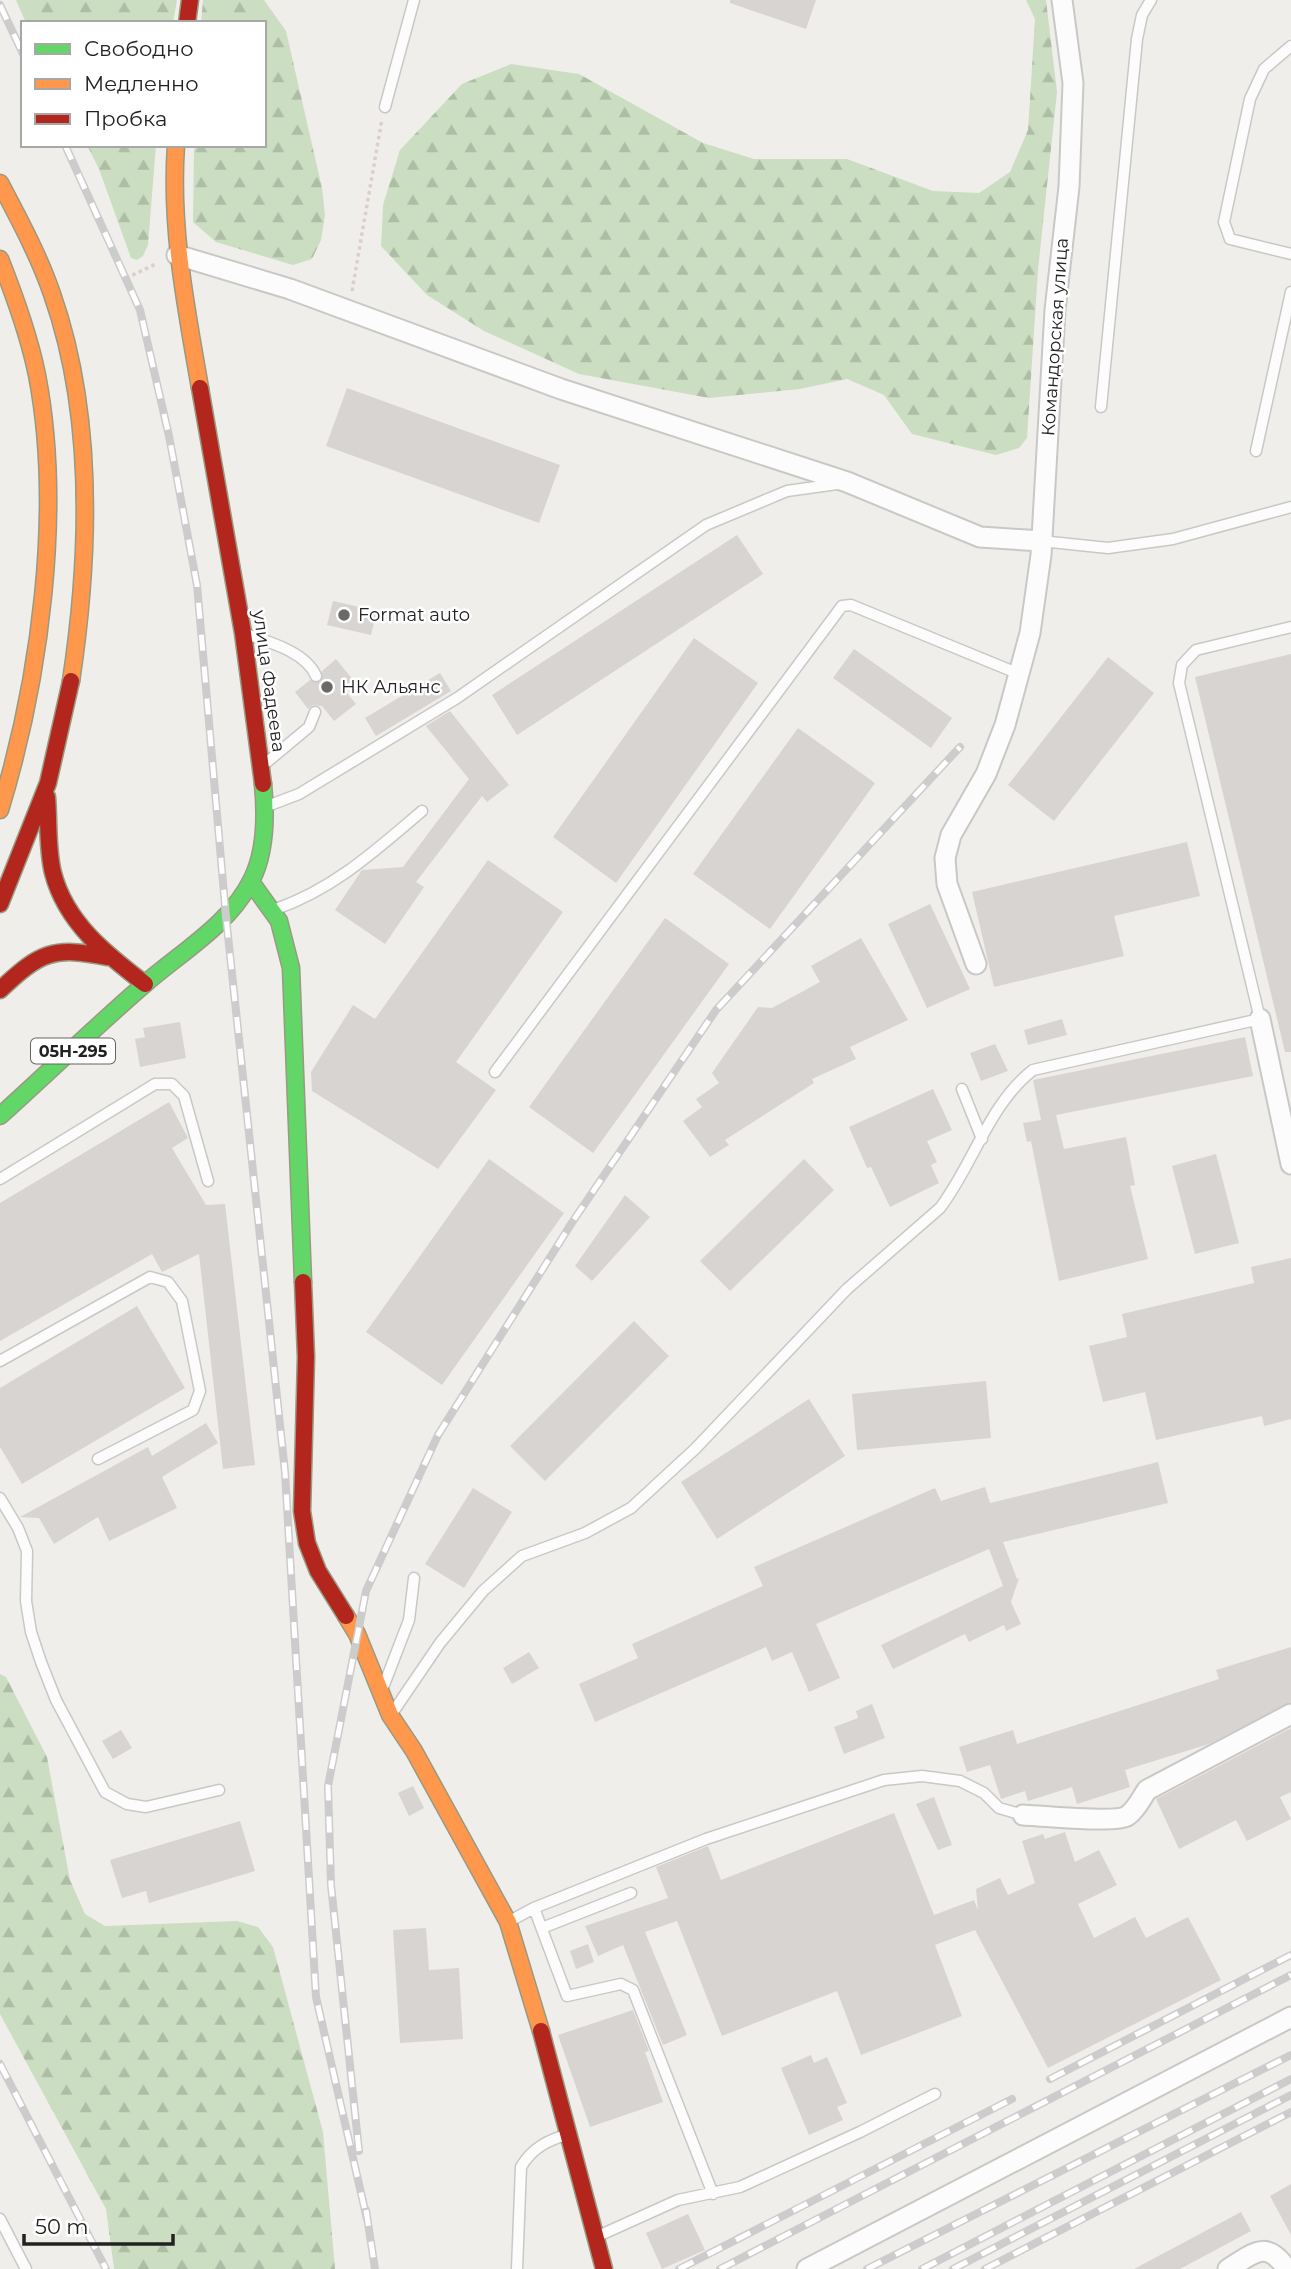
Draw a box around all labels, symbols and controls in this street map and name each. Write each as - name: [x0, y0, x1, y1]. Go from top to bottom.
- legend: [21, 21, 266, 147]
- text: Свободно: [84, 36, 194, 61]
- text: Медленно: [84, 71, 199, 96]
- text: Пробка: [84, 106, 167, 131]
- street label: Командорская улица: [1037, 237, 1073, 437]
- place label: Format auto: [358, 604, 470, 626]
- marker: Format auto: [336, 607, 352, 623]
- street label: улица Фадеева: [248, 608, 290, 753]
- place label: НК Альянс: [341, 676, 441, 698]
- marker: НК Альянс: [319, 679, 335, 695]
- road number: 05Н-295: [31, 1038, 115, 1064]
- scale bar: [24, 2202, 173, 2246]
- text: 50 m: [35, 2214, 89, 2239]

